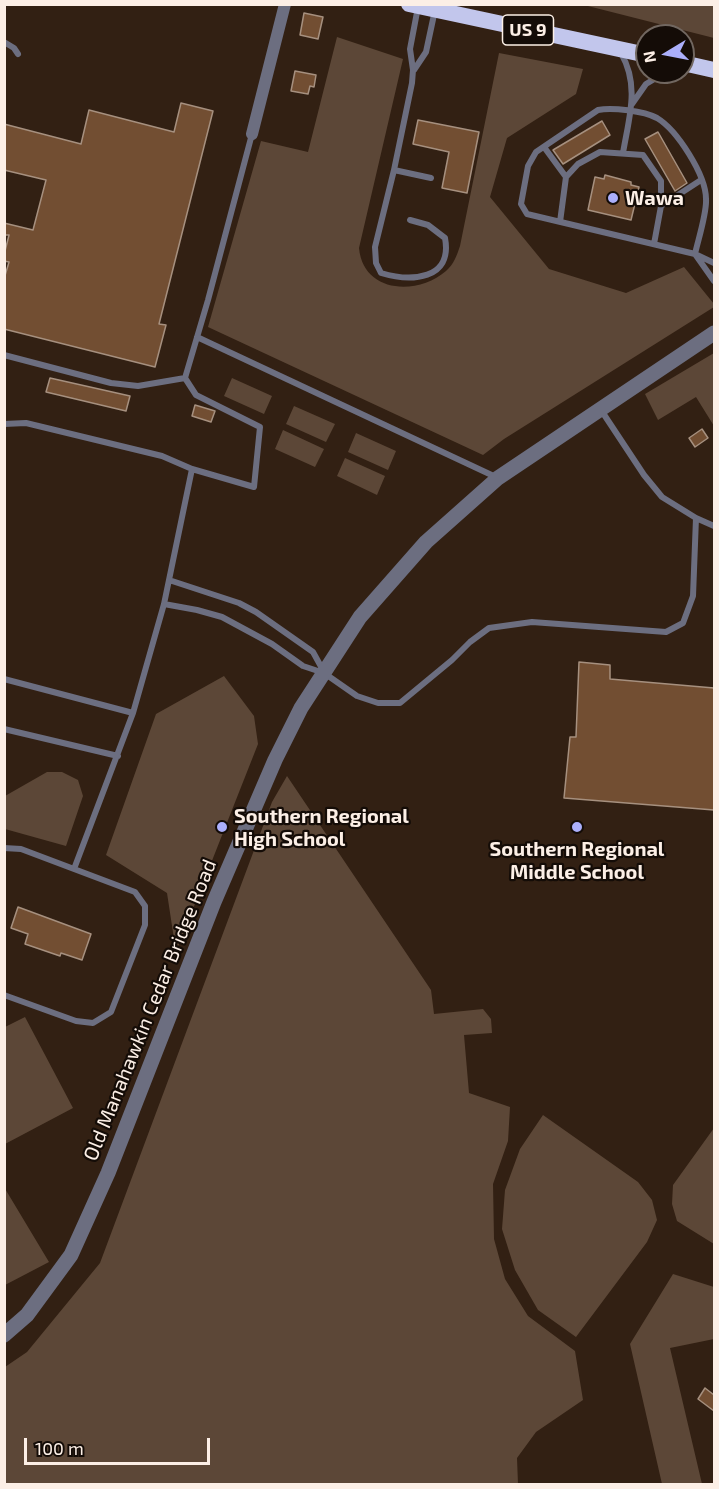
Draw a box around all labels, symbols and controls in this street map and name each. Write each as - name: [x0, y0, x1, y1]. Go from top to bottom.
- road number: US 9: [502, 15, 554, 45]
- north arrow: [635, 24, 695, 84]
- text: N: [638, 50, 659, 64]
- place label: Wawa: [625, 186, 684, 210]
- marker: Wawa: [606, 191, 620, 205]
- place label: Southern Regional High School: [234, 804, 409, 851]
- marker: Southern Regional High School: [215, 820, 229, 834]
- marker: Southern Regional Middle School: [570, 820, 584, 834]
- place label: Southern Regional Middle School: [490, 837, 664, 884]
- street label: Old Manahawkin Cedar Bridge Road: [78, 856, 222, 1164]
- scale bar: [27, 1426, 213, 1464]
- text: 100 m: [35, 1437, 84, 1459]

